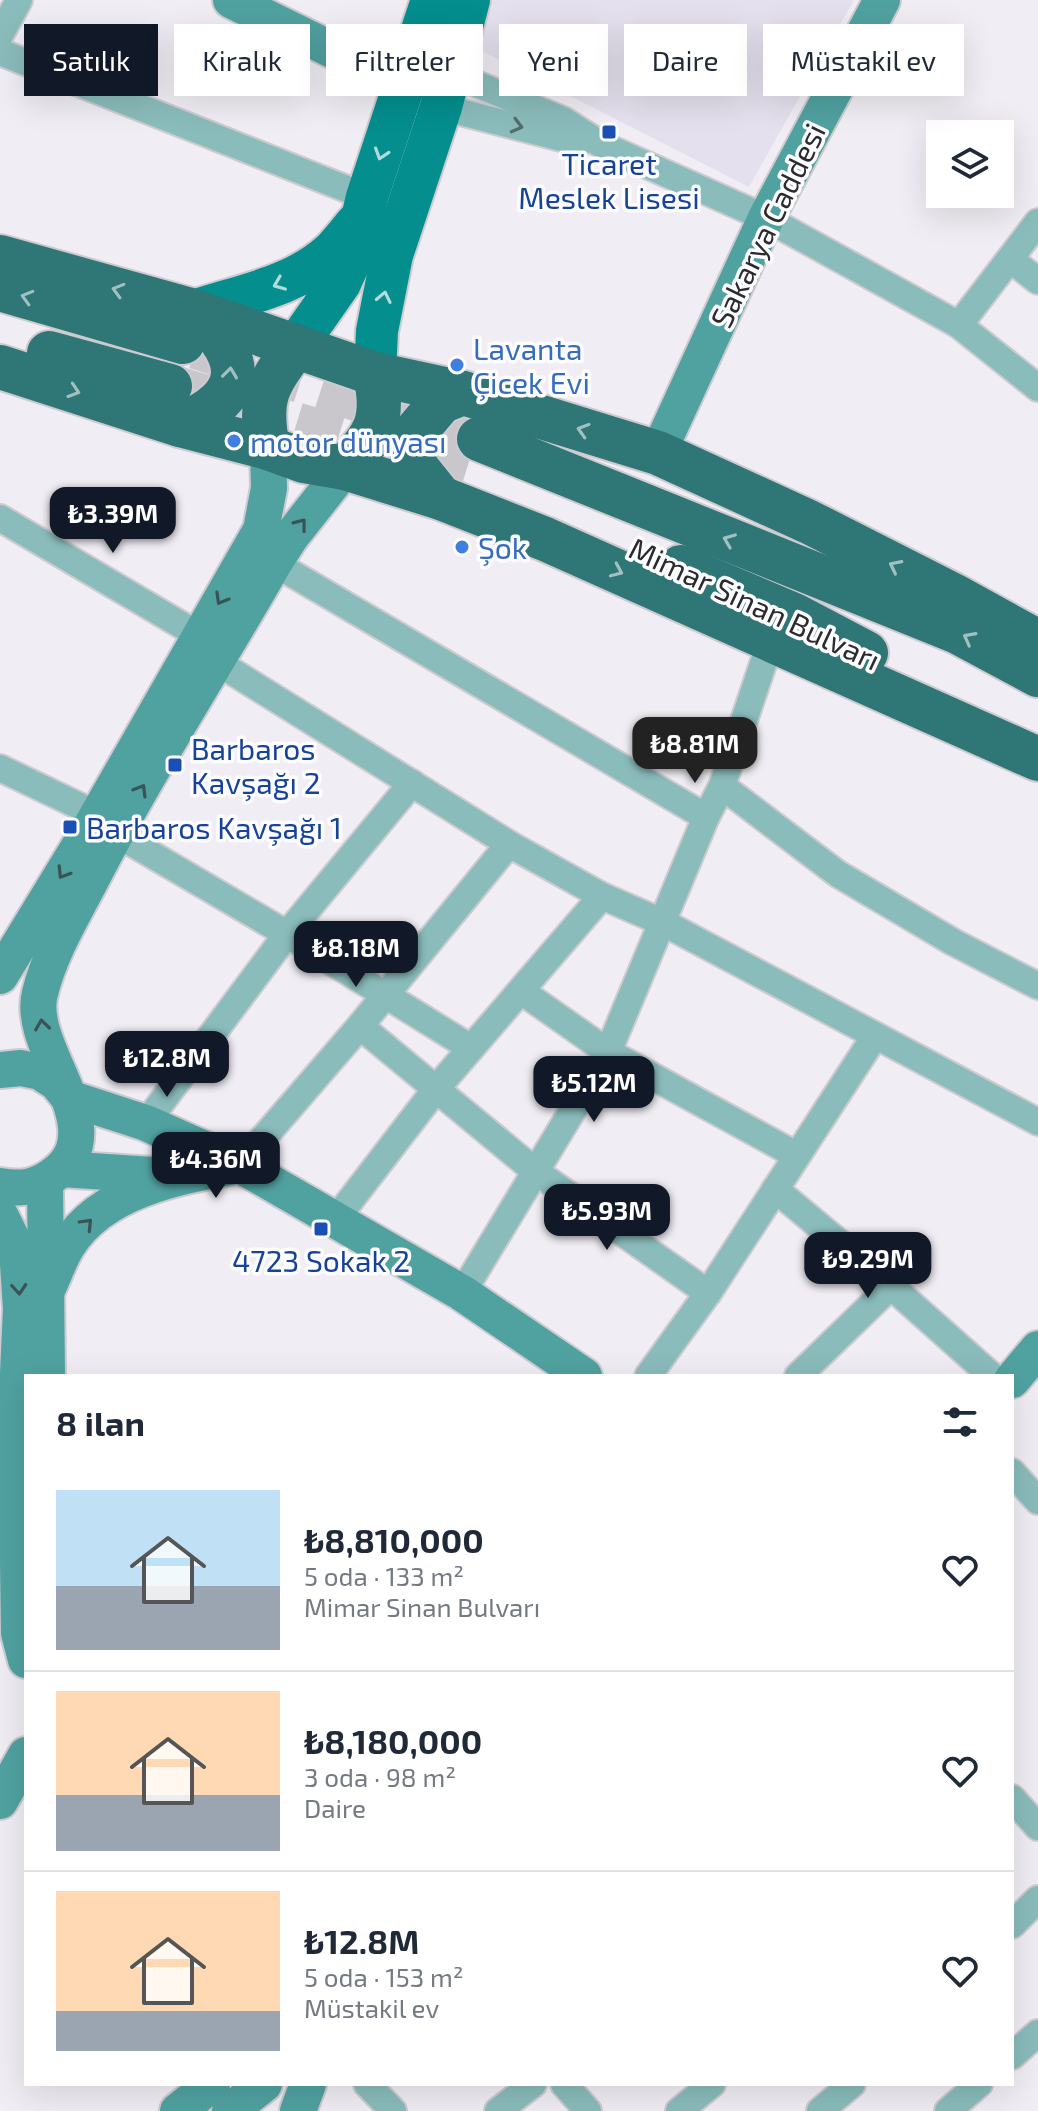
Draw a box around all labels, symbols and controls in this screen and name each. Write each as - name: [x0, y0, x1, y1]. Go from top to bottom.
- chip: Satılık: [24, 24, 158, 96]
- chip: Kiralık: [174, 24, 310, 96]
- chip: Filtreler: [326, 24, 483, 96]
- chip: Yeni: [499, 24, 608, 96]
- chip: Daire: [624, 24, 747, 96]
- chip: Müstakil ev: [763, 24, 964, 96]
- one-way arrow: [509, 117, 523, 134]
- street label: Sakarya Caddesi: [702, 117, 832, 333]
- map controls: [926, 120, 1014, 208]
- button: layers: [926, 120, 1014, 208]
- marker: Ticaret Meslek Lisesi: [600, 123, 618, 141]
- place label: Ticaret Meslek Lisesi: [518, 145, 700, 215]
- one-way arrow: [374, 147, 390, 161]
- one-way arrow: [273, 274, 287, 291]
- one-way arrow: [112, 282, 126, 299]
- one-way arrow: [21, 290, 35, 306]
- one-way arrow: [375, 290, 392, 304]
- place label: Lavanta Çicek Evi: [473, 330, 590, 401]
- marker: Lavanta Çicek Evi: [448, 356, 466, 374]
- one-way arrow: [221, 367, 238, 380]
- one-way arrow: [67, 381, 81, 397]
- place label: motor dünyası: [250, 423, 446, 459]
- one-way arrow: [577, 423, 591, 439]
- marker: motor dünyası: [225, 432, 243, 450]
- pin: ₺3.39M: [48, 487, 178, 555]
- text: ₺3.39M: [68, 497, 158, 528]
- one-way arrow: [291, 519, 306, 533]
- place label: Şok: [478, 529, 527, 566]
- street label: Mimar Sinan Bulvarı: [624, 529, 886, 677]
- one-way arrow: [723, 533, 737, 550]
- marker: Şok: [453, 538, 471, 556]
- one-way arrow: [889, 560, 904, 576]
- one-way arrow: [609, 561, 623, 577]
- one-way arrow: [215, 590, 231, 605]
- one-way arrow: [963, 633, 978, 648]
- pin: ₺8.81M: [630, 717, 760, 785]
- text: ₺8.81M: [650, 727, 740, 758]
- place label: Barbaros Kavşağı 2: [191, 730, 321, 801]
- marker: Barbaros Kavşağı 2: [166, 756, 184, 774]
- one-way arrow: [131, 784, 147, 799]
- place label: Barbaros Kavşağı 1: [86, 809, 342, 846]
- marker: Barbaros Kavşağı 1: [61, 818, 79, 836]
- one-way arrow: [57, 864, 73, 879]
- pin: ₺8.18M: [291, 921, 421, 989]
- text: ₺8.18M: [312, 931, 400, 962]
- one-way arrow: [34, 1018, 51, 1032]
- pin: ₺12.8M: [102, 1031, 232, 1099]
- text: ₺12.8M: [123, 1041, 211, 1072]
- pin: ₺5.12M: [529, 1056, 659, 1124]
- text: ₺5.12M: [551, 1066, 637, 1097]
- pin: ₺4.36M: [151, 1132, 281, 1200]
- text: ₺4.36M: [170, 1142, 262, 1173]
- pin: ₺5.93M: [542, 1184, 672, 1252]
- text: ₺5.93M: [562, 1194, 652, 1225]
- one-way arrow: [77, 1219, 92, 1233]
- marker: 4723 Sokak 2: [312, 1220, 330, 1238]
- pin: ₺9.29M: [803, 1232, 933, 1300]
- place label: 4723 Sokak 2: [232, 1242, 410, 1278]
- text: ₺9.29M: [822, 1242, 914, 1273]
- one-way arrow: [11, 1283, 28, 1296]
- icon: filters: [938, 1400, 982, 1444]
- text: 8 ilan: [56, 1402, 145, 1443]
- text: ₺8,810,000: [304, 1519, 484, 1560]
- icon: home: [120, 1522, 216, 1618]
- icon: heart: [938, 1548, 982, 1592]
- text: 5 oda · 133 m²: [304, 1560, 464, 1591]
- text: Mimar Sinan Bulvarı: [304, 1591, 540, 1622]
- text: ₺8,180,000: [304, 1720, 482, 1761]
- icon: home: [120, 1723, 216, 1819]
- icon: heart: [938, 1749, 982, 1793]
- text: 3 oda · 98 m²: [304, 1761, 456, 1792]
- text: Daire: [304, 1792, 366, 1823]
- text: ₺12.8M: [304, 1920, 419, 1961]
- icon: home: [120, 1923, 216, 2019]
- icon: heart: [938, 1949, 982, 1993]
- text: 5 oda · 153 m²: [304, 1961, 463, 1992]
- text: Müstakil ev: [304, 1992, 439, 2023]

